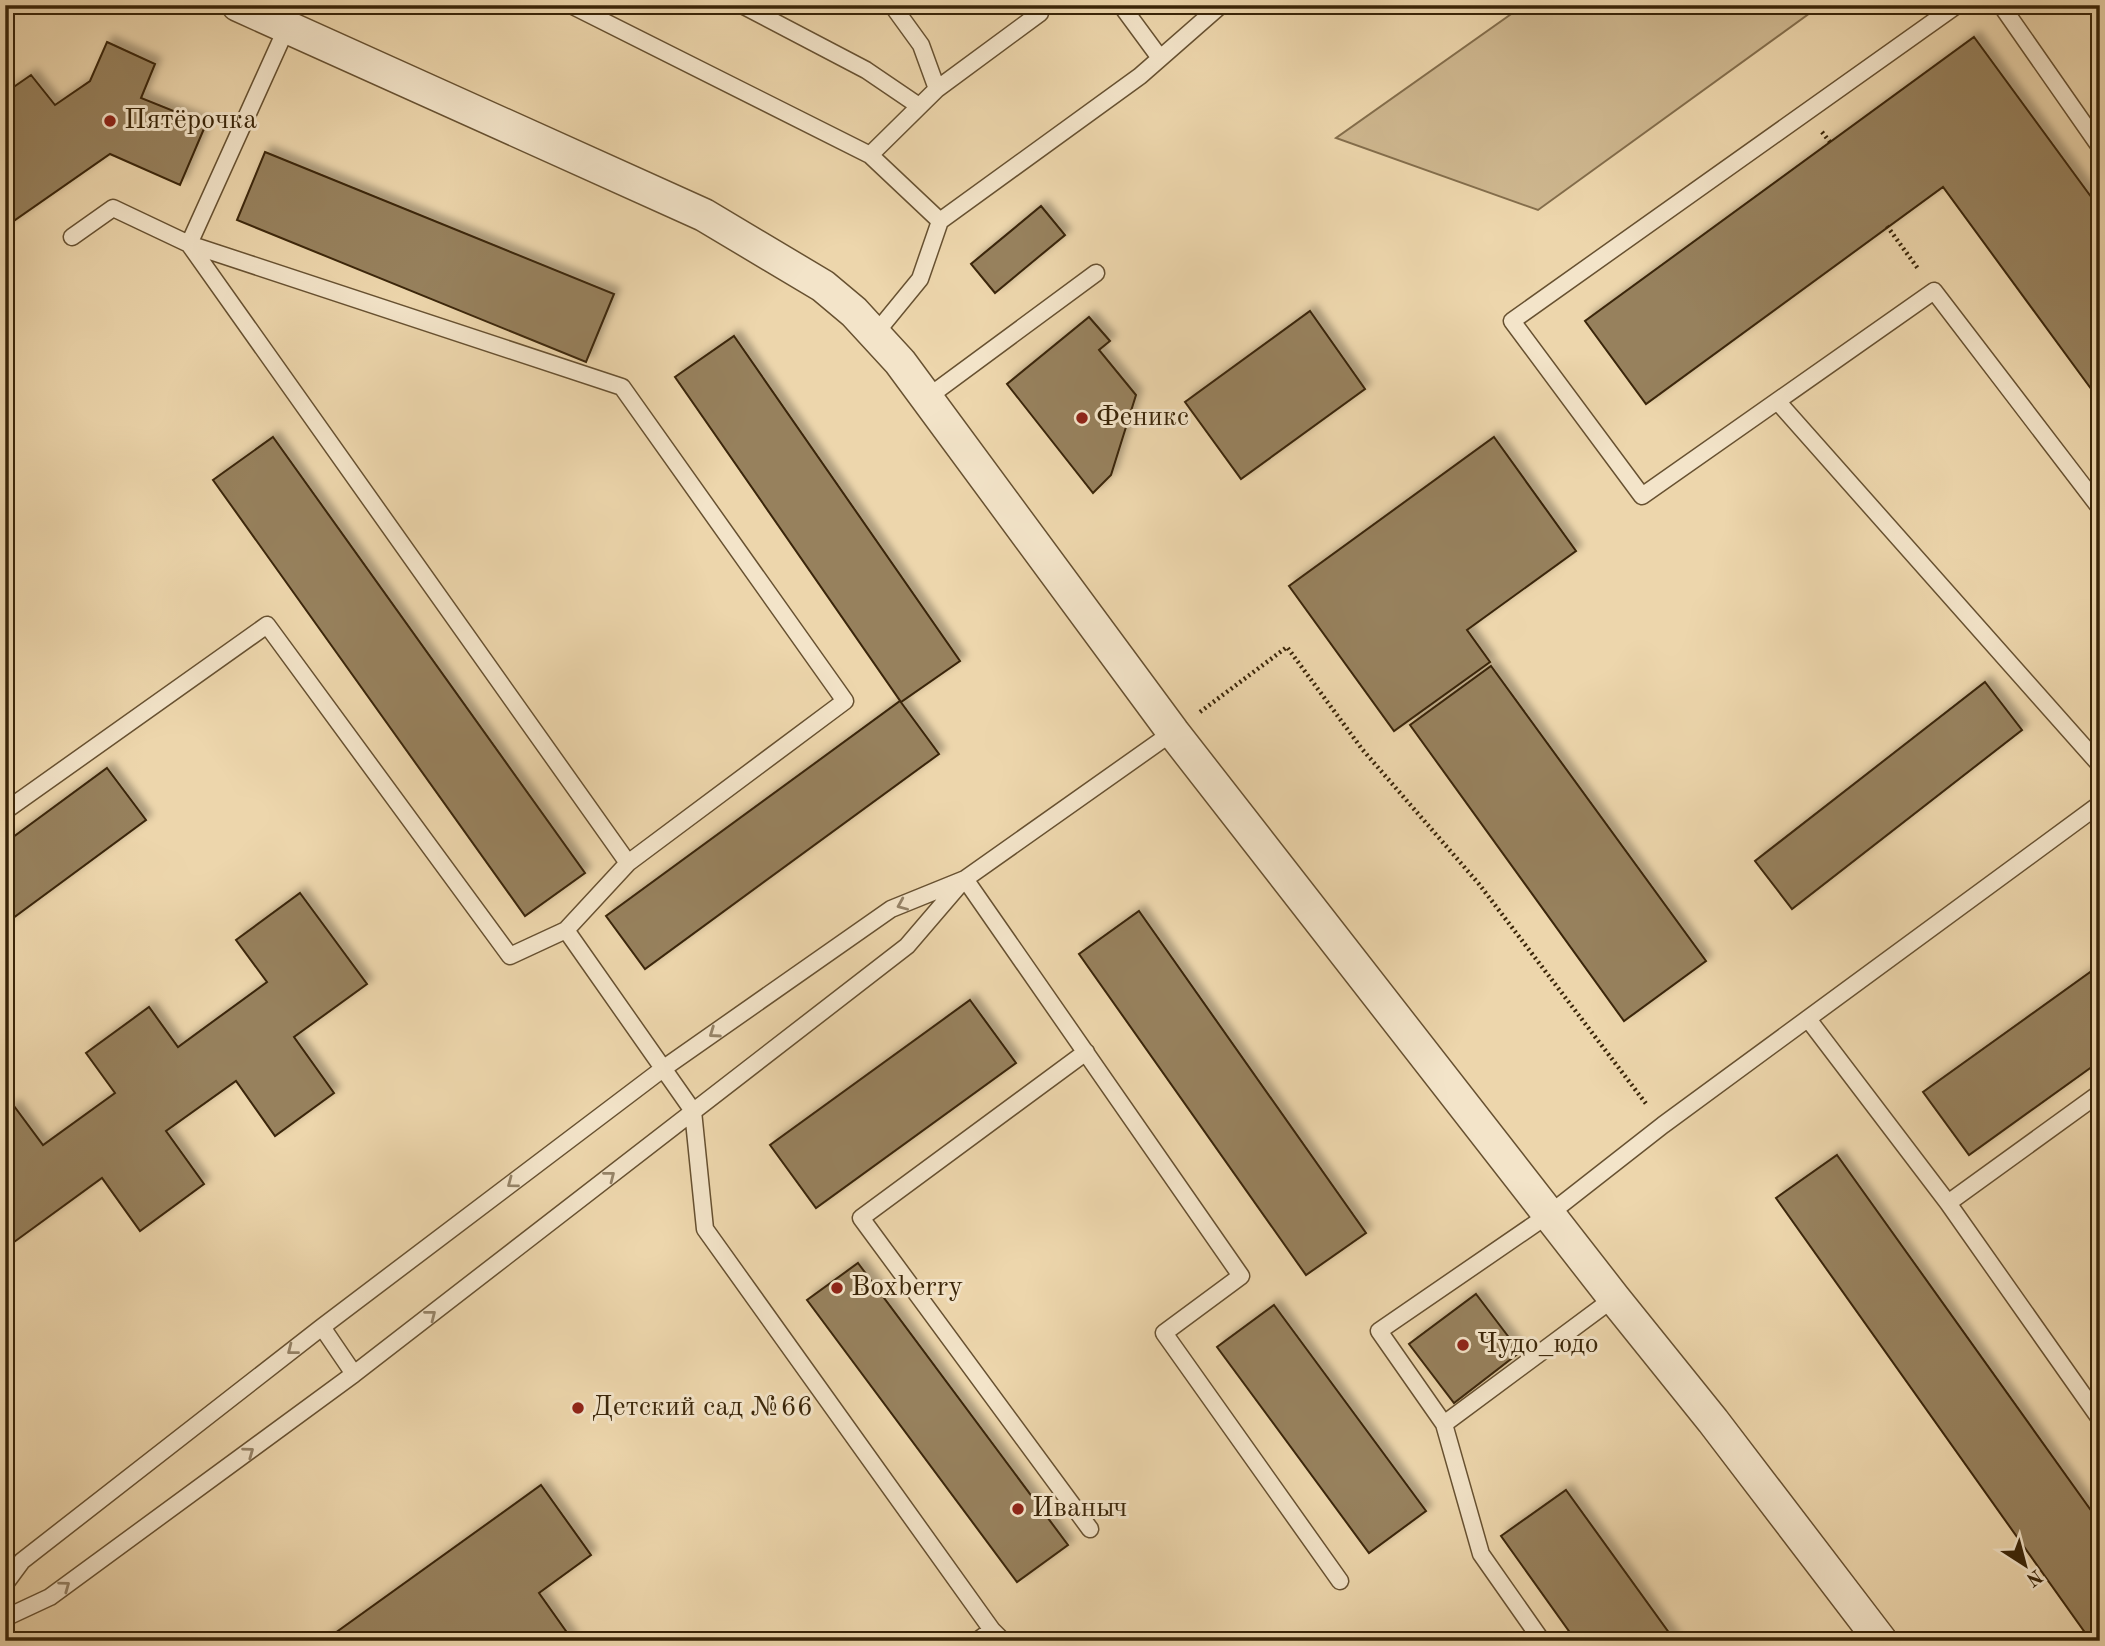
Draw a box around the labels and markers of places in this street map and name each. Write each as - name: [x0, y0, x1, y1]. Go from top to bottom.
- place label: Пятёрочка: [124, 107, 257, 135]
- marker: Пятёрочка: [102, 113, 118, 129]
- place label: Феникс: [1096, 404, 1189, 432]
- marker: Феникс: [1074, 410, 1090, 426]
- place label: Boxberry: [851, 1274, 963, 1302]
- marker: Boxberry: [829, 1280, 845, 1296]
- place label: Чудо_юдо: [1477, 1331, 1599, 1359]
- marker: Чудо_юдо: [1455, 1337, 1471, 1353]
- place label: Детский сад №66: [592, 1394, 813, 1422]
- marker: Детский сад №66: [570, 1400, 586, 1416]
- place label: Иваныч: [1032, 1495, 1127, 1523]
- marker: Иваныч: [1010, 1501, 1026, 1517]

